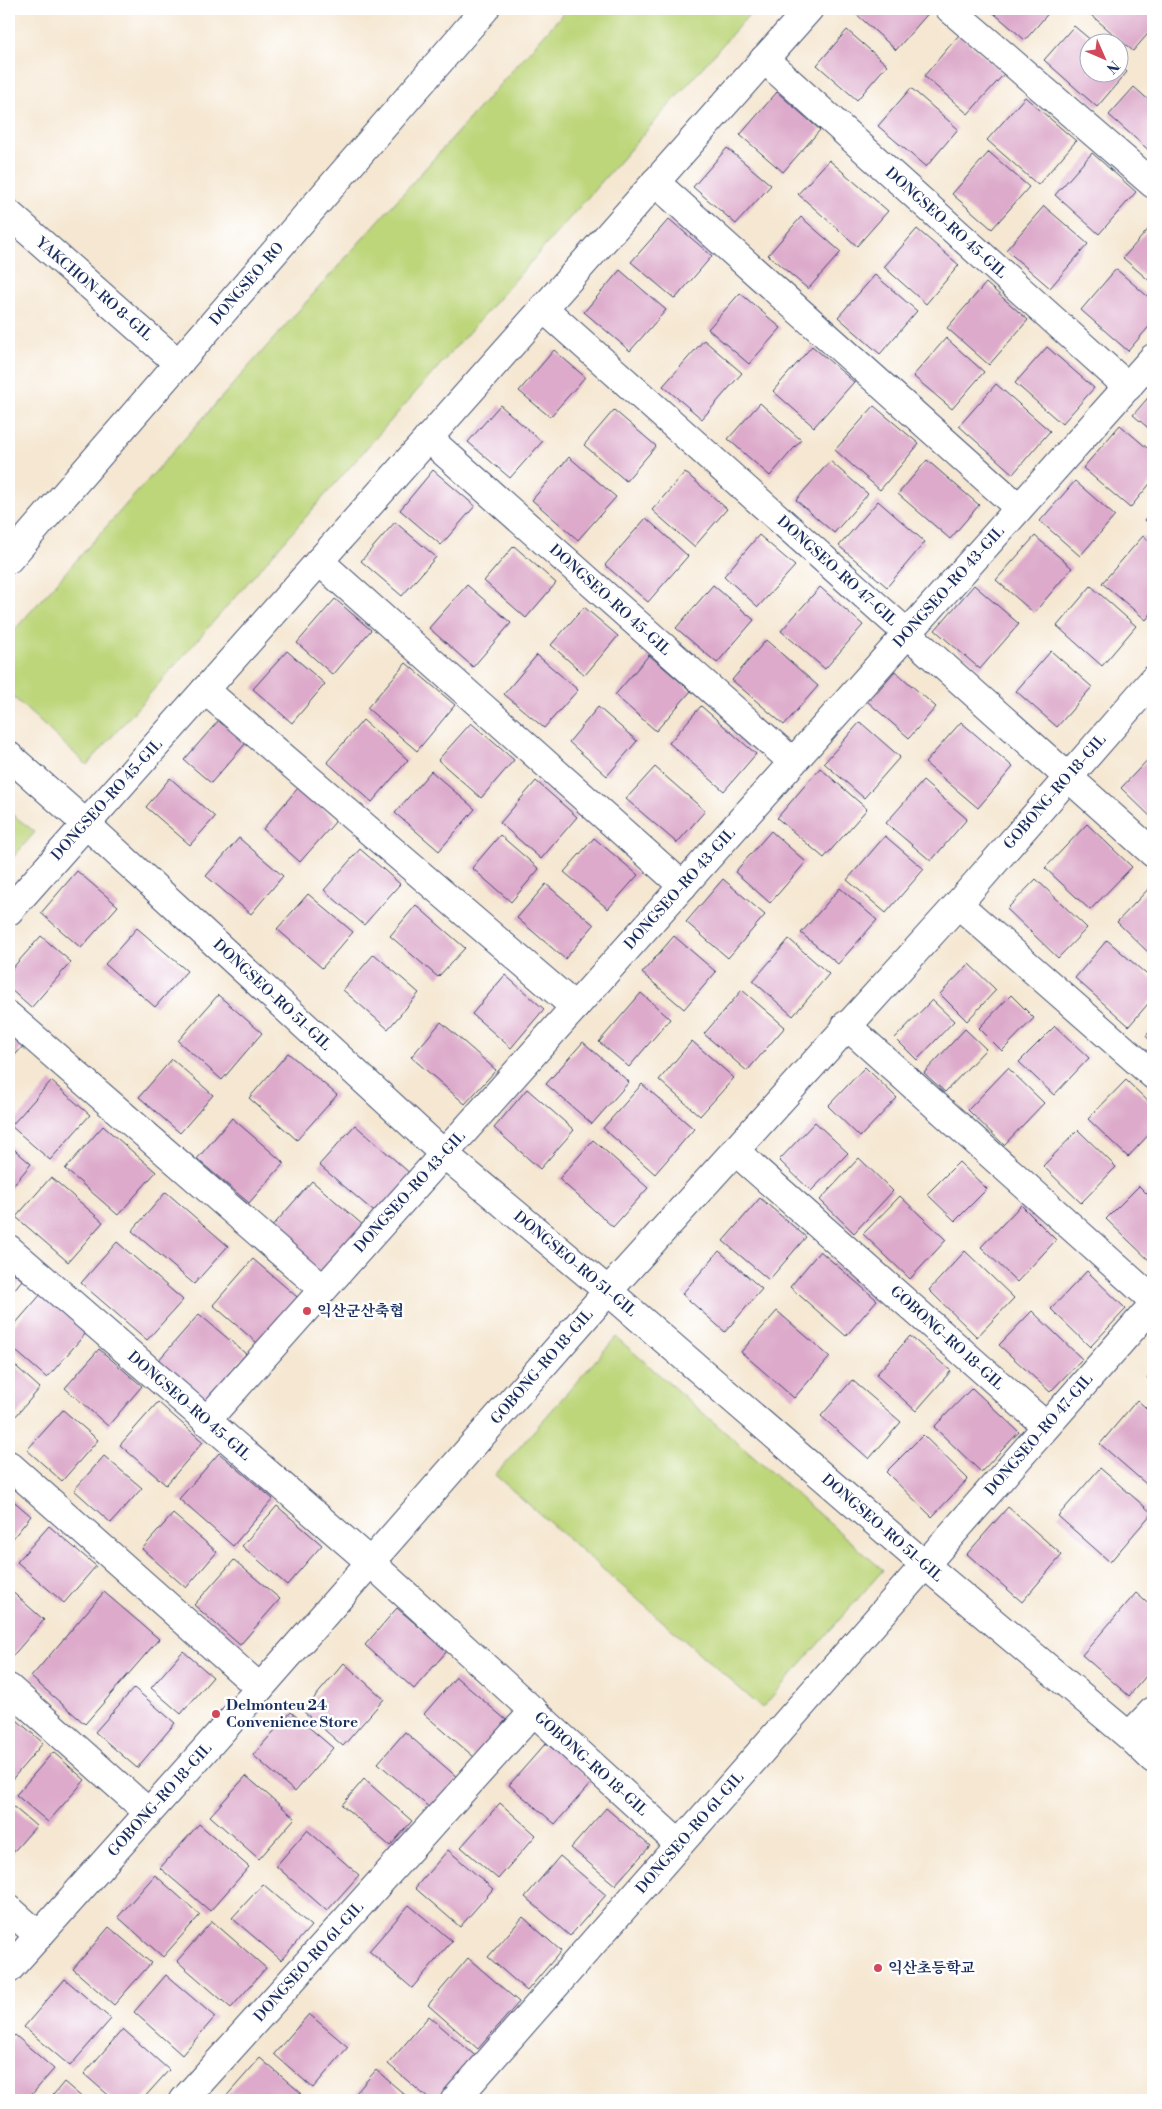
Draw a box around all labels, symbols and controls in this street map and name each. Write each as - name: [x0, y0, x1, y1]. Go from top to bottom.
- north arrow: [1080, 32, 1130, 82]
- text: N: [1102, 56, 1123, 77]
- street label: DONGSEO-RO 45-GIL: [881, 163, 1011, 283]
- street label: YAKCHON-RO 8-GIL: [31, 232, 156, 345]
- street label: DONGSEO-RO: [206, 238, 288, 329]
- street label: DONGSEO-RO 47-GIL: [773, 512, 901, 630]
- street label: DONGSEO-RO 43-GIL: [889, 522, 1009, 652]
- street label: DONGSEO-RO 45-GIL: [545, 540, 675, 660]
- street label: GOBONG-RO 18-GIL: [1000, 730, 1110, 854]
- street label: DONGSEO-RO 45-GIL: [47, 735, 167, 865]
- street label: DONGSEO-RO 43-GIL: [620, 824, 740, 954]
- street label: DONGSEO-RO 51-GIL: [209, 935, 335, 1055]
- street label: DONGSEO-RO 43-GIL: [350, 1127, 470, 1257]
- street label: DONGSEO-RO 51-GIL: [510, 1207, 640, 1321]
- street label: GOBONG-RO 18-GIL: [886, 1282, 1008, 1394]
- place label: 익산군산축협: [317, 1302, 404, 1321]
- marker: 익산군산축협: [301, 1305, 313, 1317]
- street label: GOBONG-RO 18-GIL: [487, 1305, 597, 1429]
- street label: DONGSEO-RO 45-GIL: [123, 1347, 255, 1465]
- street label: DONGSEO-RO 47-GIL: [981, 1370, 1097, 1500]
- street label: DONGSEO-RO 51-GIL: [817, 1470, 947, 1586]
- place label: Delmonteu 24 Convenience Store: [226, 1696, 358, 1732]
- marker: Delmonteu 24 Convenience Store: [210, 1708, 222, 1720]
- street label: GOBONG-RO 18-GIL: [530, 1708, 652, 1820]
- street label: GOBONG-RO 18-GIL: [104, 1739, 216, 1861]
- street label: DONGSEO-RO 61-GIL: [632, 1768, 748, 1898]
- street label: DONGSEO-RO 61-GIL: [250, 1898, 368, 2026]
- place label: 익산초등학교: [888, 1959, 975, 1978]
- marker: 익산초등학교: [872, 1962, 884, 1974]

